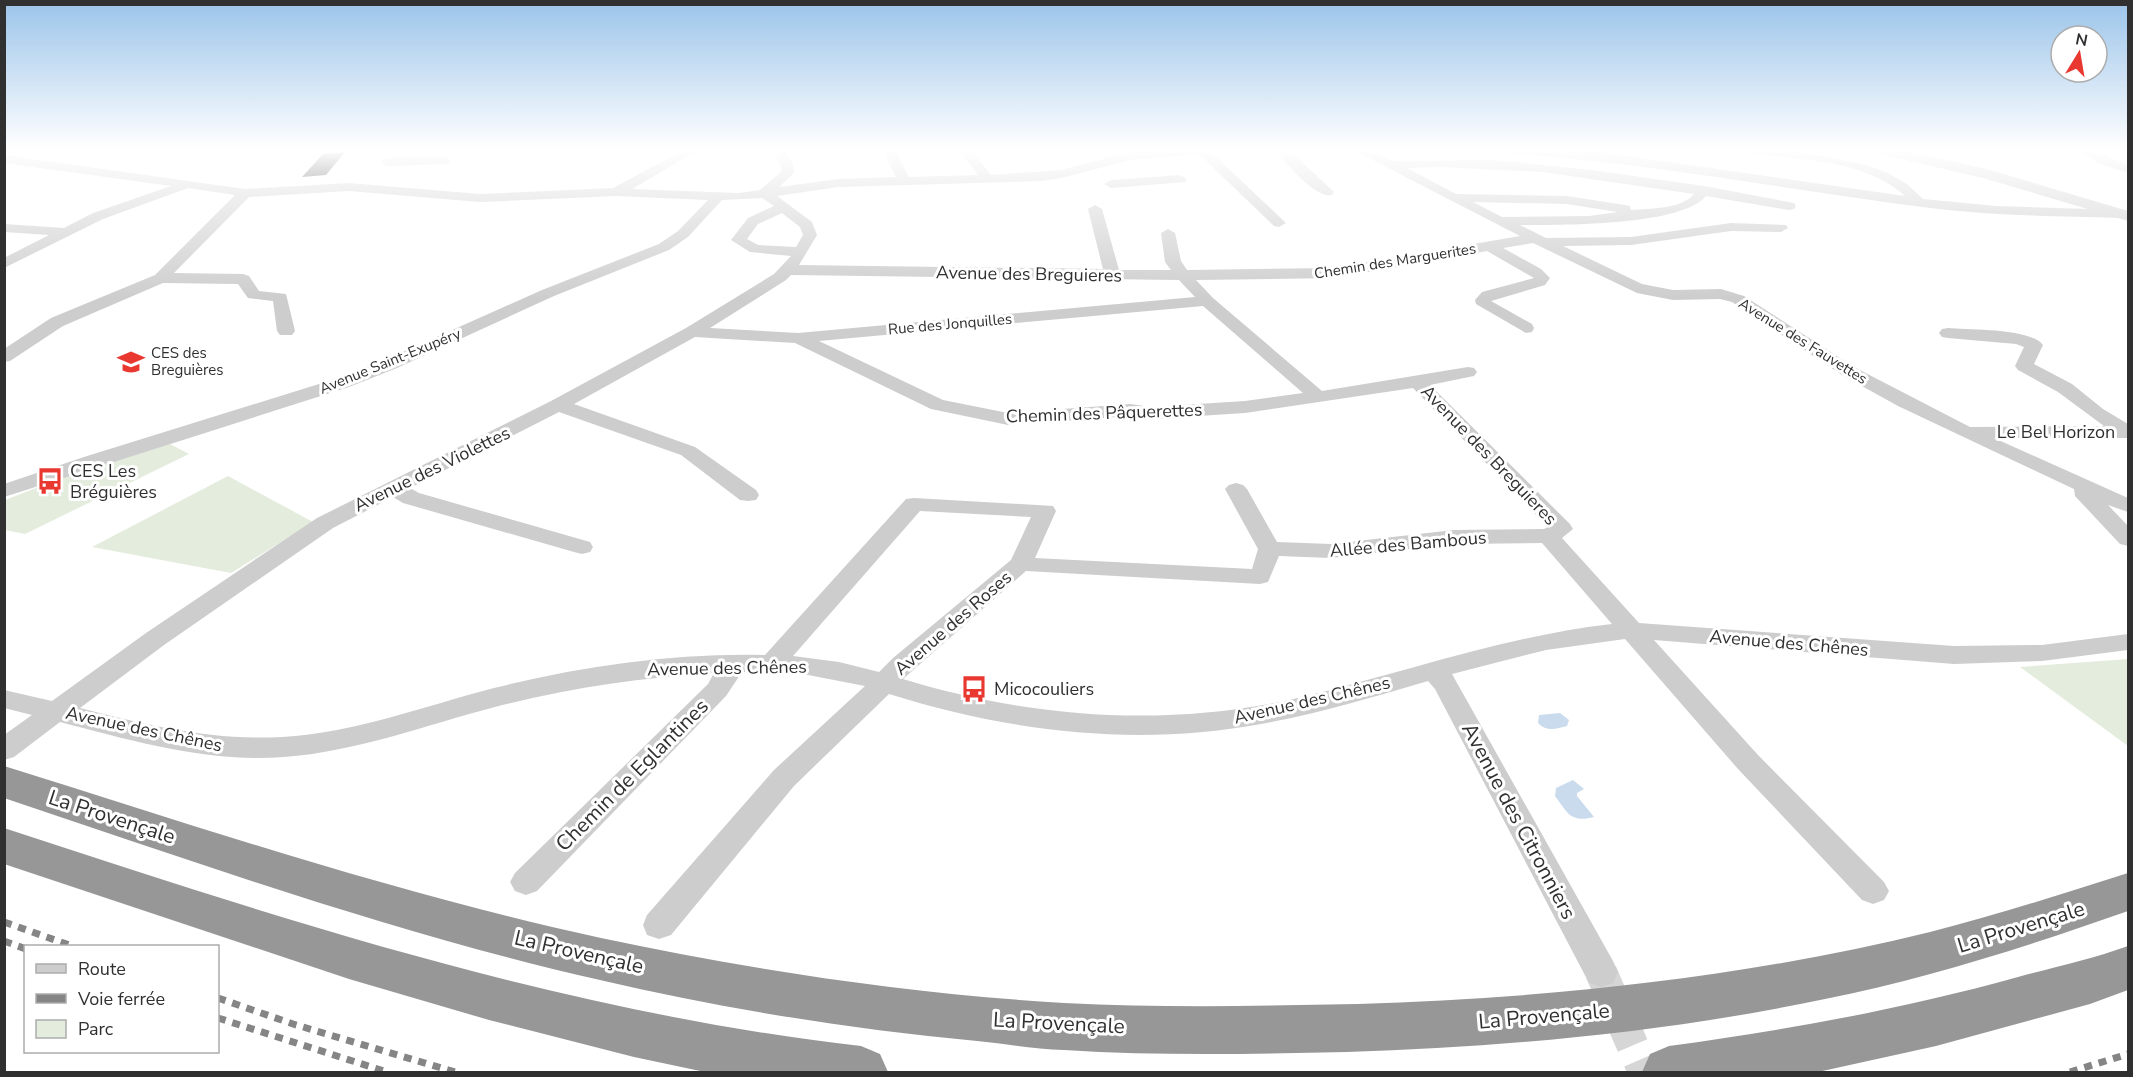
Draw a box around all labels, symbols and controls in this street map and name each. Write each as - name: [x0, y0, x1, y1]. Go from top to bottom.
- north arrow: [2049, 24, 2109, 84]
- text: N: [2074, 28, 2090, 52]
- street label: Chemin des Marguerites: [1313, 238, 1477, 284]
- street label: Avenue des Breguieres: [936, 260, 1122, 288]
- street label: Avenue des Fauvettes: [1735, 293, 1871, 389]
- street label: Rue des Jonquilles: [887, 309, 1013, 339]
- street label: Avenue Saint-Exupéry: [316, 323, 464, 399]
- place label: CES des Breguières: [151, 343, 224, 380]
- school or university icon: CES des Breguières: [116, 347, 146, 377]
- street label: Avenue des Breguieres: [1416, 380, 1562, 530]
- street label: Chemin des Pâquerettes: [1005, 398, 1203, 428]
- street label: Le Bel Horizon: [1997, 420, 2115, 444]
- street label: Avenue des Violettes: [350, 421, 514, 517]
- place label: CES Les Bréguières: [70, 459, 157, 504]
- bus stop icon: CES Les Bréguières: [35, 466, 65, 496]
- street label: Allée des Bambous: [1329, 525, 1487, 563]
- street label: Avenue des Roses: [889, 565, 1017, 681]
- street label: Avenue des Chênes: [1708, 624, 1870, 662]
- street label: Avenue des Chênes: [647, 655, 807, 681]
- street label: Avenue des Chênes: [1232, 670, 1392, 730]
- bus stop icon: Micocouliers: [959, 674, 989, 704]
- place label: Micocouliers: [994, 677, 1094, 701]
- street label: Chemin de Eglantines: [549, 692, 715, 858]
- street label: Avenue des Chênes: [63, 701, 225, 757]
- street label: Avenue des Citronniers: [1455, 718, 1583, 924]
- street label: La Provençale: [45, 783, 179, 851]
- street label: La Provençale: [1954, 894, 2088, 960]
- street label: La Provençale: [512, 924, 646, 980]
- legend: [24, 945, 219, 1053]
- text: Route: [78, 957, 126, 981]
- text: Voie ferrée: [77, 987, 165, 1011]
- street label: La Provençale: [1477, 996, 1611, 1036]
- street label: La Provençale: [992, 1006, 1126, 1040]
- text: Parc: [78, 1017, 113, 1041]

